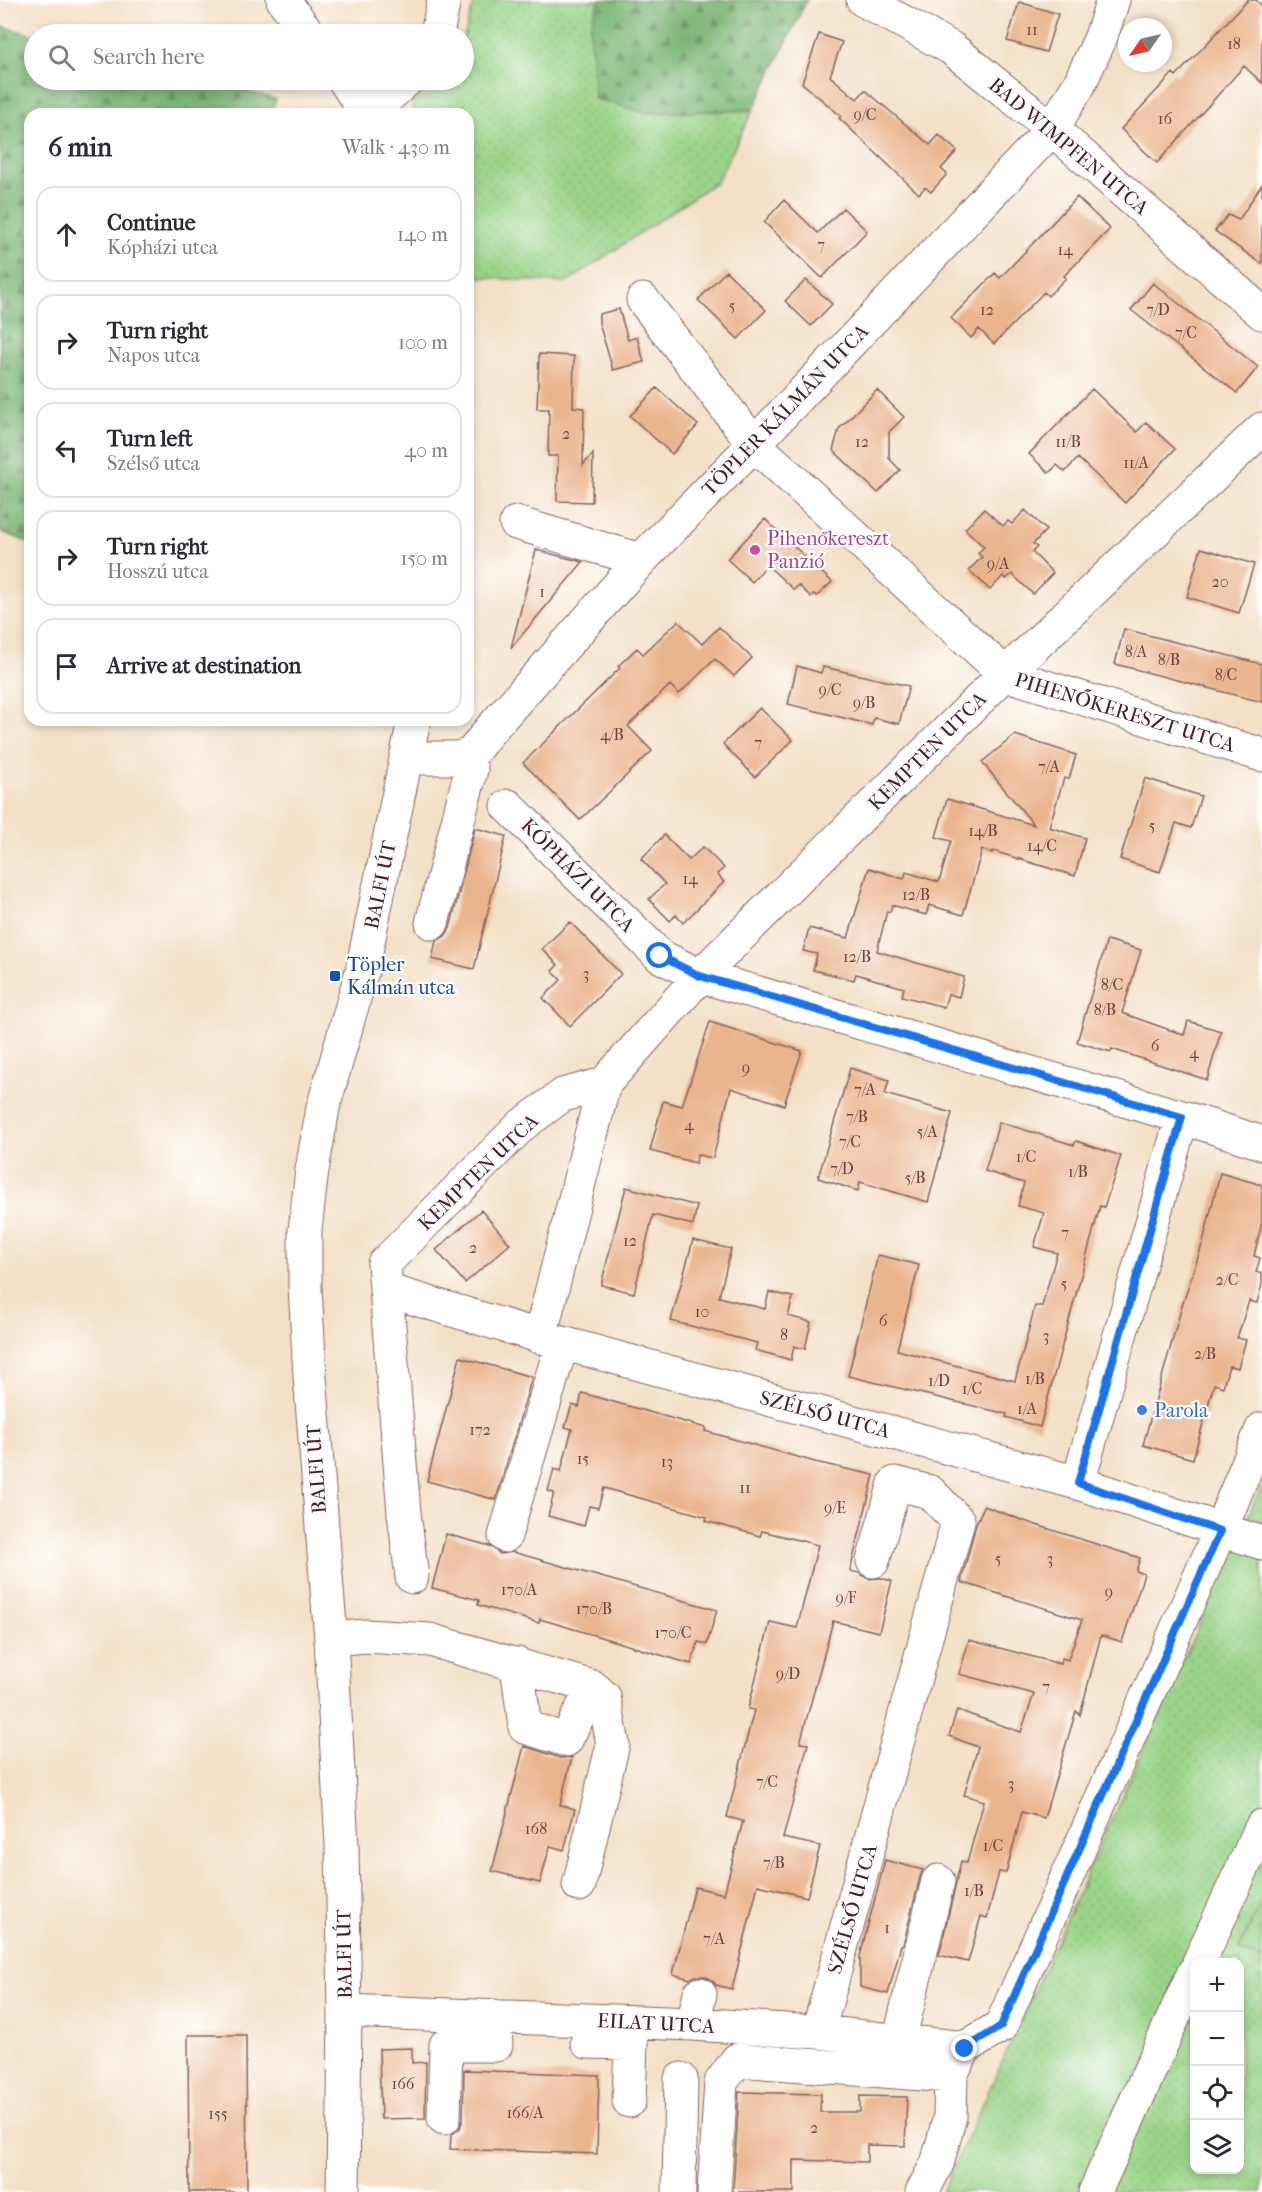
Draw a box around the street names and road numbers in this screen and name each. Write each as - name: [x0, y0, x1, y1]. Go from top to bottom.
- street label: BAD WIMPFEN UTCA: [984, 73, 1154, 220]
- street label: TÖPLER KÁLMÁN UTCA: [697, 318, 874, 501]
- street label: PIHENŐKERESZT UTCA: [1012, 666, 1239, 757]
- street label: KEMPTEN UTCA: [863, 687, 992, 815]
- street label: KÓPHÁZI UTCA: [516, 812, 641, 938]
- street label: BALFI ÚT: [359, 838, 401, 931]
- street label: KEMPTEN UTCA: [414, 1109, 544, 1235]
- street label: SZÉLSŐ UTCA: [757, 1384, 894, 1443]
- street label: BALFI ÚT: [301, 1423, 331, 1515]
- street label: SZÉLSŐ UTCA: [821, 1840, 882, 1977]
- street label: BALFI ÚT: [331, 1908, 357, 1999]
- street label: EILAT UTCA: [596, 2009, 716, 2038]

